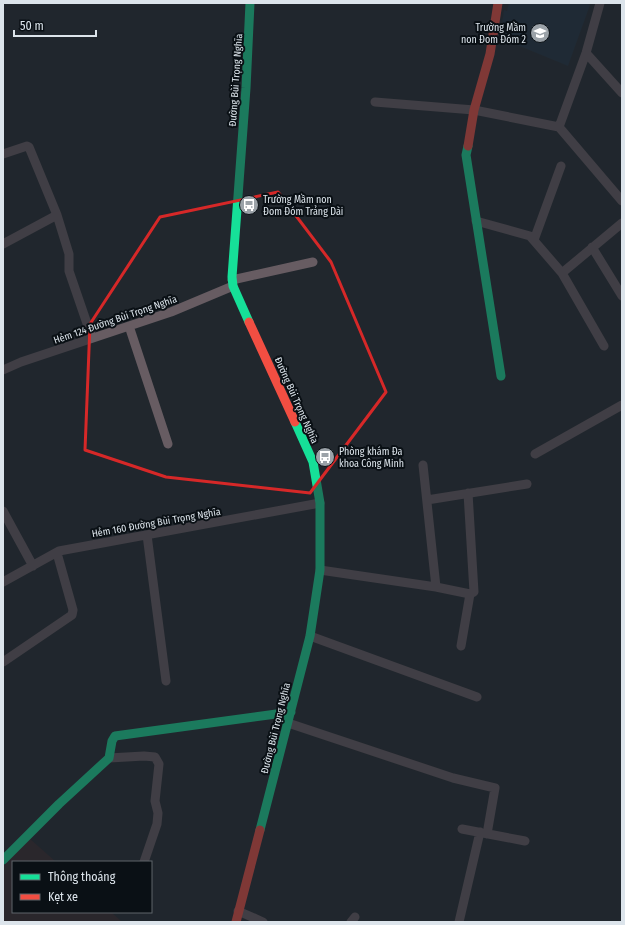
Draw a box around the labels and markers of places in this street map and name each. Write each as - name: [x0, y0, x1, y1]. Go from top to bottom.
- place label: Trường Mầm non Đom Đóm 2: [461, 21, 527, 46]
- school or university icon: Trường Mầm non Đom Đóm 2: [529, 22, 551, 44]
- place label: Trường Mầm non Đom Đóm Trảng Dài: [263, 193, 343, 218]
- bus stop icon: Trường Mầm non Đom Đóm Trảng Dài: [238, 194, 260, 216]
- bus stop icon: Phòng khám Đa khoa Công Minh: [314, 446, 336, 468]
- place label: Phòng khám Đa khoa Công Minh: [339, 446, 404, 470]

